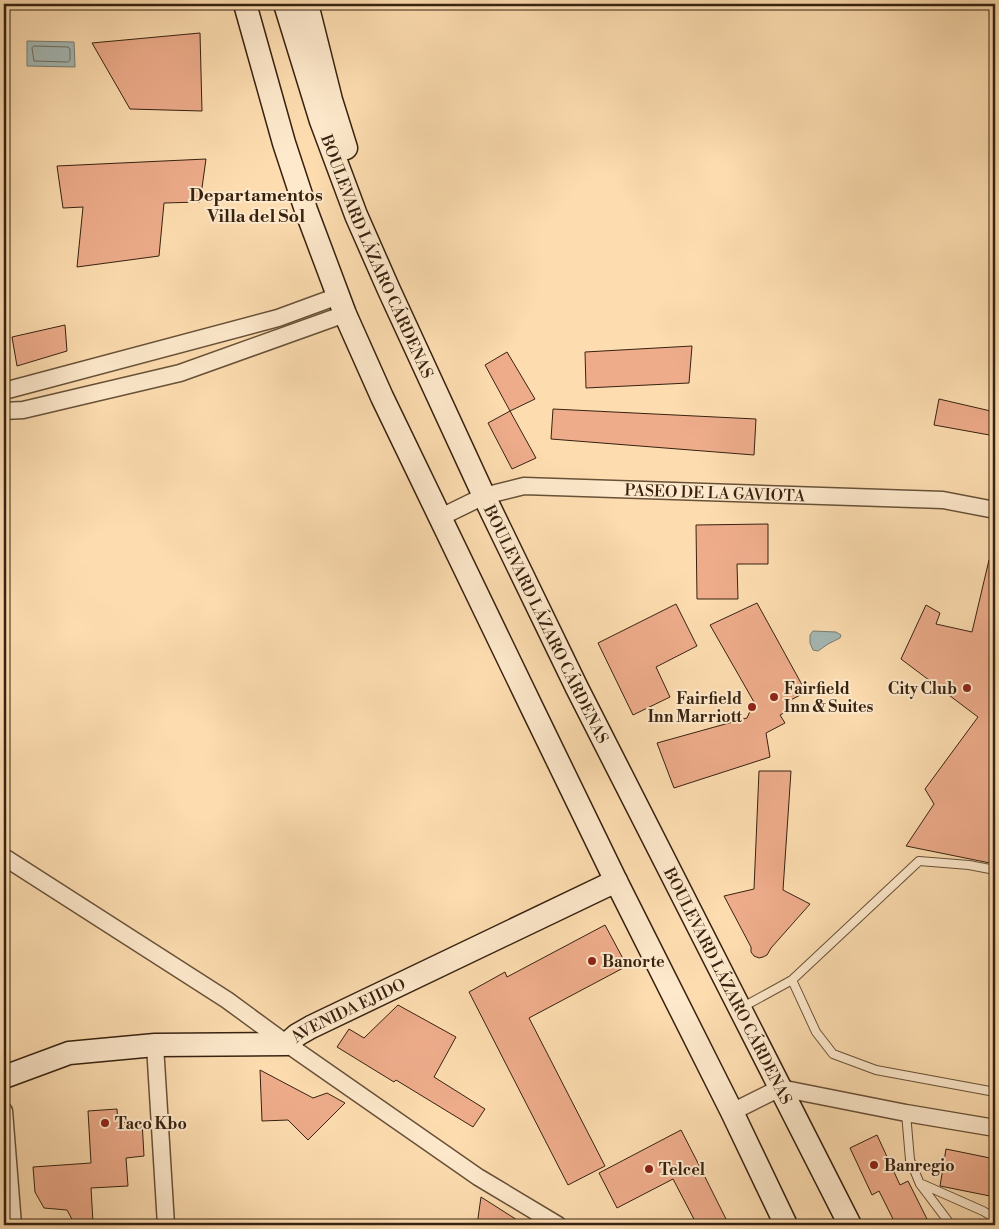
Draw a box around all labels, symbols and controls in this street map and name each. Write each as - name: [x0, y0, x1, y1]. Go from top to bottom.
- street label: BOULEVARD LÁZARO CÁRDENAS: [316, 131, 437, 382]
- district label: Departamentos Villa del Sol: [189, 184, 323, 228]
- street label: PASEO DE LA GAVIOTA: [624, 480, 807, 506]
- street label: BOULEVARD LÁZARO CÁRDENAS: [478, 501, 613, 747]
- place label: Fairfield Inn & Suites: [784, 679, 874, 717]
- place label: City Club: [888, 679, 957, 699]
- marker: City Club: [961, 682, 973, 694]
- place label: Fairfield Inn Marriott: [648, 689, 742, 727]
- marker: Fairfield Inn & Suites: [768, 691, 780, 703]
- marker: Fairfield Inn Marriott: [746, 701, 758, 713]
- street label: BOULEVARD LÁZARO CÁRDENAS: [659, 864, 796, 1108]
- place label: Banorte: [602, 952, 665, 972]
- marker: Banorte: [586, 955, 598, 967]
- street label: AVENIDA EJIDO: [286, 974, 409, 1048]
- place label: Taco Kbo: [115, 1114, 187, 1134]
- marker: Taco Kbo: [99, 1117, 111, 1129]
- place label: Banregio: [884, 1156, 955, 1176]
- marker: Banregio: [868, 1159, 880, 1171]
- place label: Telcel: [659, 1160, 706, 1180]
- marker: Telcel: [643, 1163, 655, 1175]

